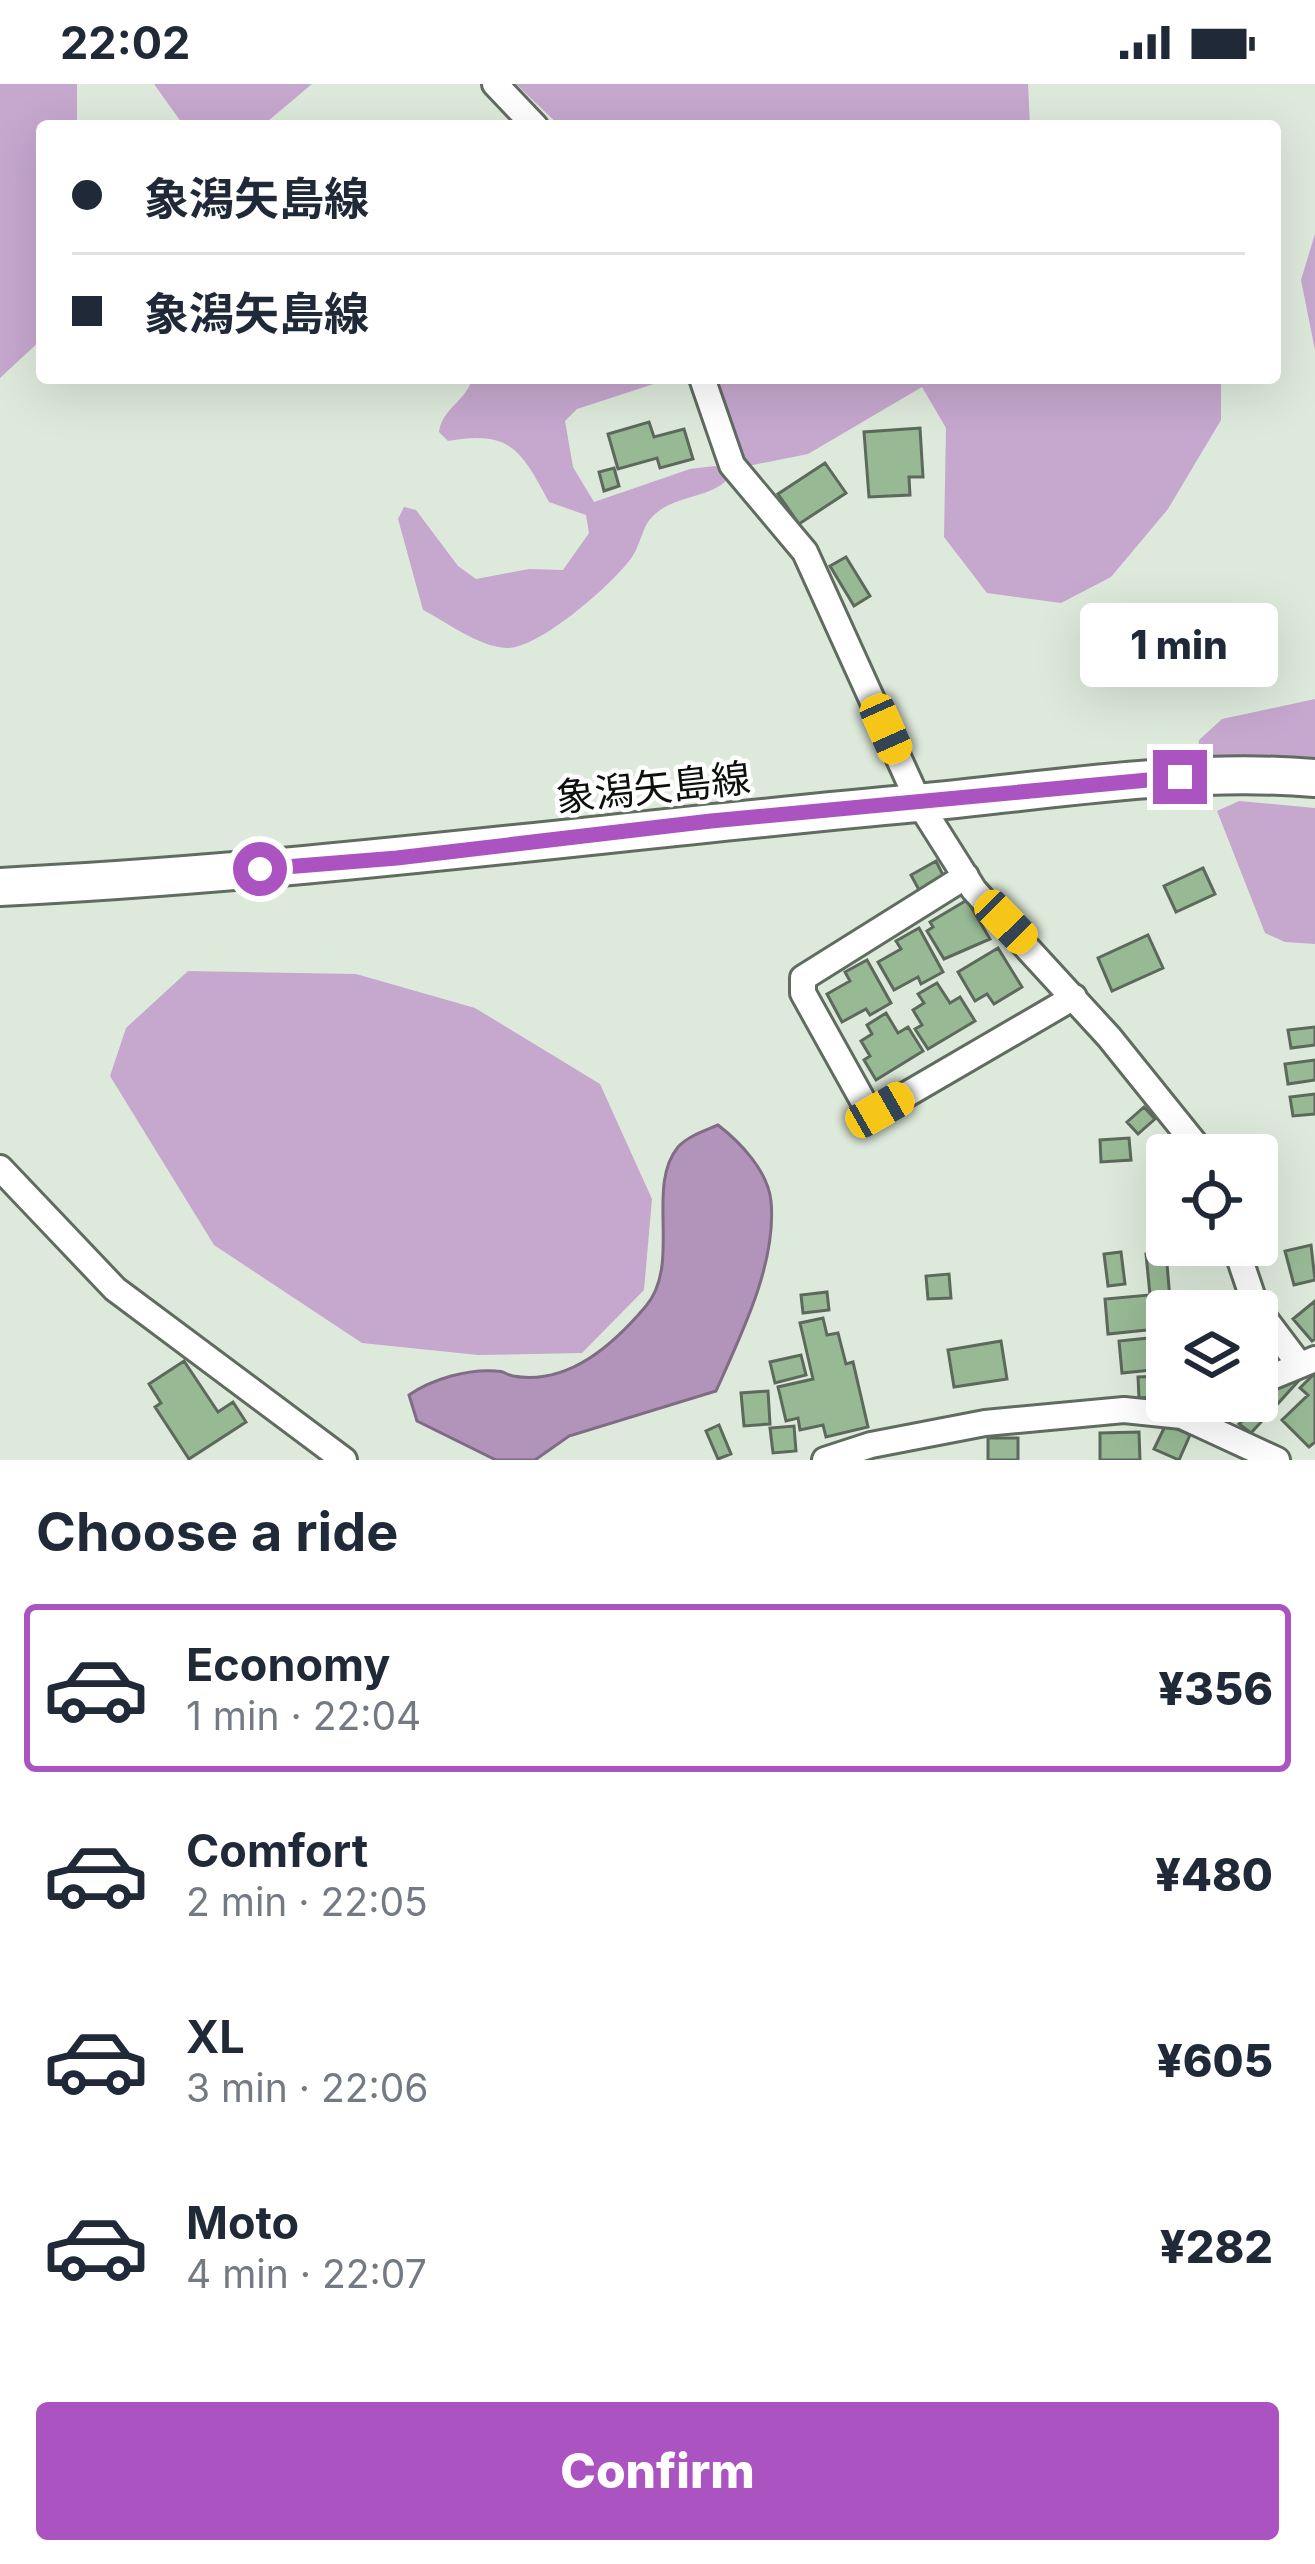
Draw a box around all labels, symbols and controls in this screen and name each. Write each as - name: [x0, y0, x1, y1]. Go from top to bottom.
- text: 22:02: [60, 15, 190, 70]
- text: 象潟矢島線: [144, 171, 369, 226]
- text: 象潟矢島線: [144, 286, 369, 341]
- callout: 1 min: [1081, 603, 1279, 687]
- text: 1 min: [1130, 621, 1228, 668]
- car: [855, 689, 917, 769]
- route end: [1153, 750, 1207, 804]
- street label: 象潟矢島線: [554, 753, 752, 821]
- route start: [233, 842, 287, 896]
- car: [968, 884, 1044, 960]
- car: [840, 1076, 920, 1144]
- map controls: [1146, 1134, 1278, 1422]
- button: locate: [1146, 1134, 1278, 1266]
- button: layers: [1146, 1290, 1278, 1422]
- text: Choose a ride: [36, 1499, 398, 1564]
- icon: car: [42, 1634, 150, 1742]
- text: Economy: [186, 1637, 390, 1692]
- text: ¥356: [1158, 1661, 1273, 1716]
- text: 1 min · 22:04: [186, 1692, 421, 1739]
- icon: car: [42, 1820, 150, 1928]
- text: Comfort: [186, 1823, 368, 1878]
- text: ¥480: [1155, 1847, 1273, 1902]
- text: 2 min · 22:05: [186, 1878, 428, 1925]
- icon: car: [42, 2006, 150, 2114]
- text: XL: [186, 2009, 245, 2064]
- text: ¥605: [1157, 2033, 1273, 2088]
- text: 3 min · 22:06: [186, 2064, 428, 2111]
- icon: car: [42, 2192, 150, 2300]
- text: Moto: [186, 2195, 299, 2250]
- text: ¥282: [1160, 2219, 1273, 2274]
- text: 4 min · 22:07: [186, 2250, 427, 2297]
- button: Confirm: [36, 2402, 1279, 2540]

